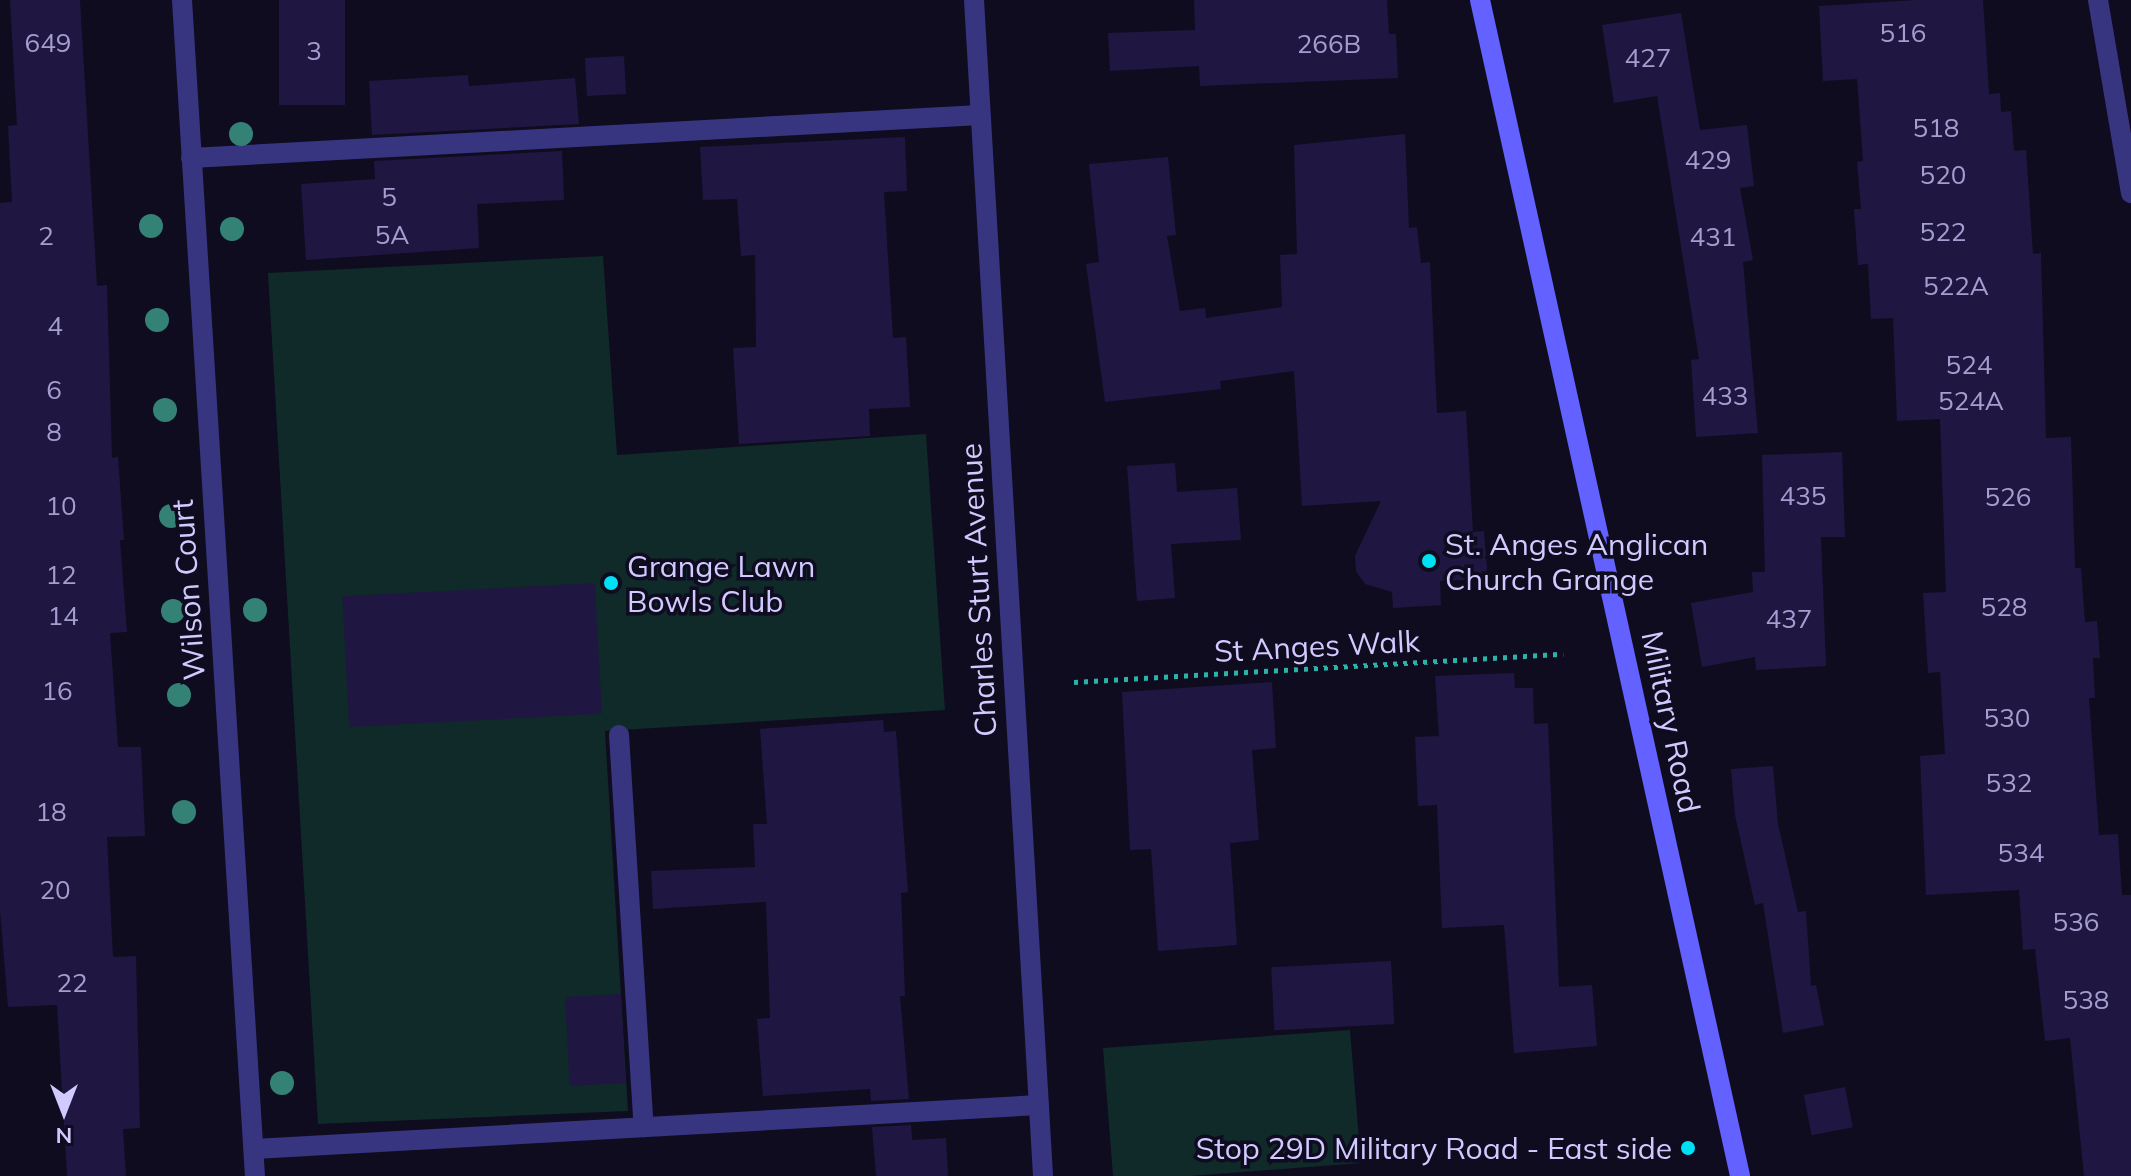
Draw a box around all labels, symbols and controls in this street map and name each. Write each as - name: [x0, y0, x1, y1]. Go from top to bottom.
- house number: 516: [1880, 17, 1926, 49]
- house number: 649: [25, 27, 71, 59]
- house number: 266B: [1297, 28, 1361, 60]
- house number: 3: [306, 35, 322, 67]
- house number: 427: [1625, 42, 1671, 74]
- house number: 518: [1913, 112, 1959, 144]
- house number: 429: [1685, 144, 1731, 176]
- house number: 520: [1920, 159, 1966, 191]
- house number: 5: [381, 181, 397, 213]
- house number: 522: [1920, 216, 1966, 248]
- house number: 5A: [375, 219, 409, 251]
- house number: 2: [38, 220, 54, 252]
- house number: 431: [1690, 221, 1736, 253]
- house number: 522A: [1923, 270, 1989, 302]
- house number: 4: [47, 310, 63, 342]
- house number: 524: [1946, 349, 1992, 381]
- house number: 6: [46, 374, 62, 406]
- house number: 433: [1702, 380, 1748, 412]
- house number: 524A: [1938, 385, 2004, 417]
- house number: 8: [46, 416, 62, 448]
- street label: Charles Sturt Avenue: [952, 442, 1004, 738]
- house number: 435: [1780, 480, 1826, 512]
- house number: 526: [1985, 481, 2031, 513]
- house number: 10: [45, 490, 77, 522]
- street label: Wilson Court: [164, 498, 212, 682]
- place label: St. Anges Anglican Church Grange: [1445, 526, 1708, 596]
- place label: Grange Lawn Bowls Club: [627, 548, 815, 618]
- marker: St. Anges Anglican Church Grange: [1420, 552, 1438, 570]
- house number: 12: [45, 559, 77, 591]
- marker: Grange Lawn Bowls Club: [602, 574, 620, 592]
- house number: 528: [1981, 591, 2027, 623]
- house number: 14: [47, 600, 79, 632]
- house number: 437: [1766, 603, 1812, 635]
- street label: St Anges Walk: [1213, 623, 1421, 669]
- street label: Military Road: [1634, 628, 1708, 816]
- house number: 16: [41, 675, 73, 707]
- house number: 530: [1984, 702, 2030, 734]
- house number: 532: [1986, 767, 2032, 799]
- house number: 18: [35, 796, 67, 828]
- house number: 534: [1998, 837, 2044, 869]
- house number: 20: [39, 874, 71, 906]
- house number: 536: [2053, 906, 2099, 938]
- house number: 22: [56, 967, 88, 999]
- house number: 538: [2063, 984, 2109, 1016]
- north arrow: [24, 1072, 104, 1152]
- text: N: [56, 1122, 72, 1150]
- place label: Stop 29D Military Road - East side: [1196, 1130, 1672, 1166]
- marker: Stop 29D Military Road - East side: [1679, 1139, 1697, 1157]

